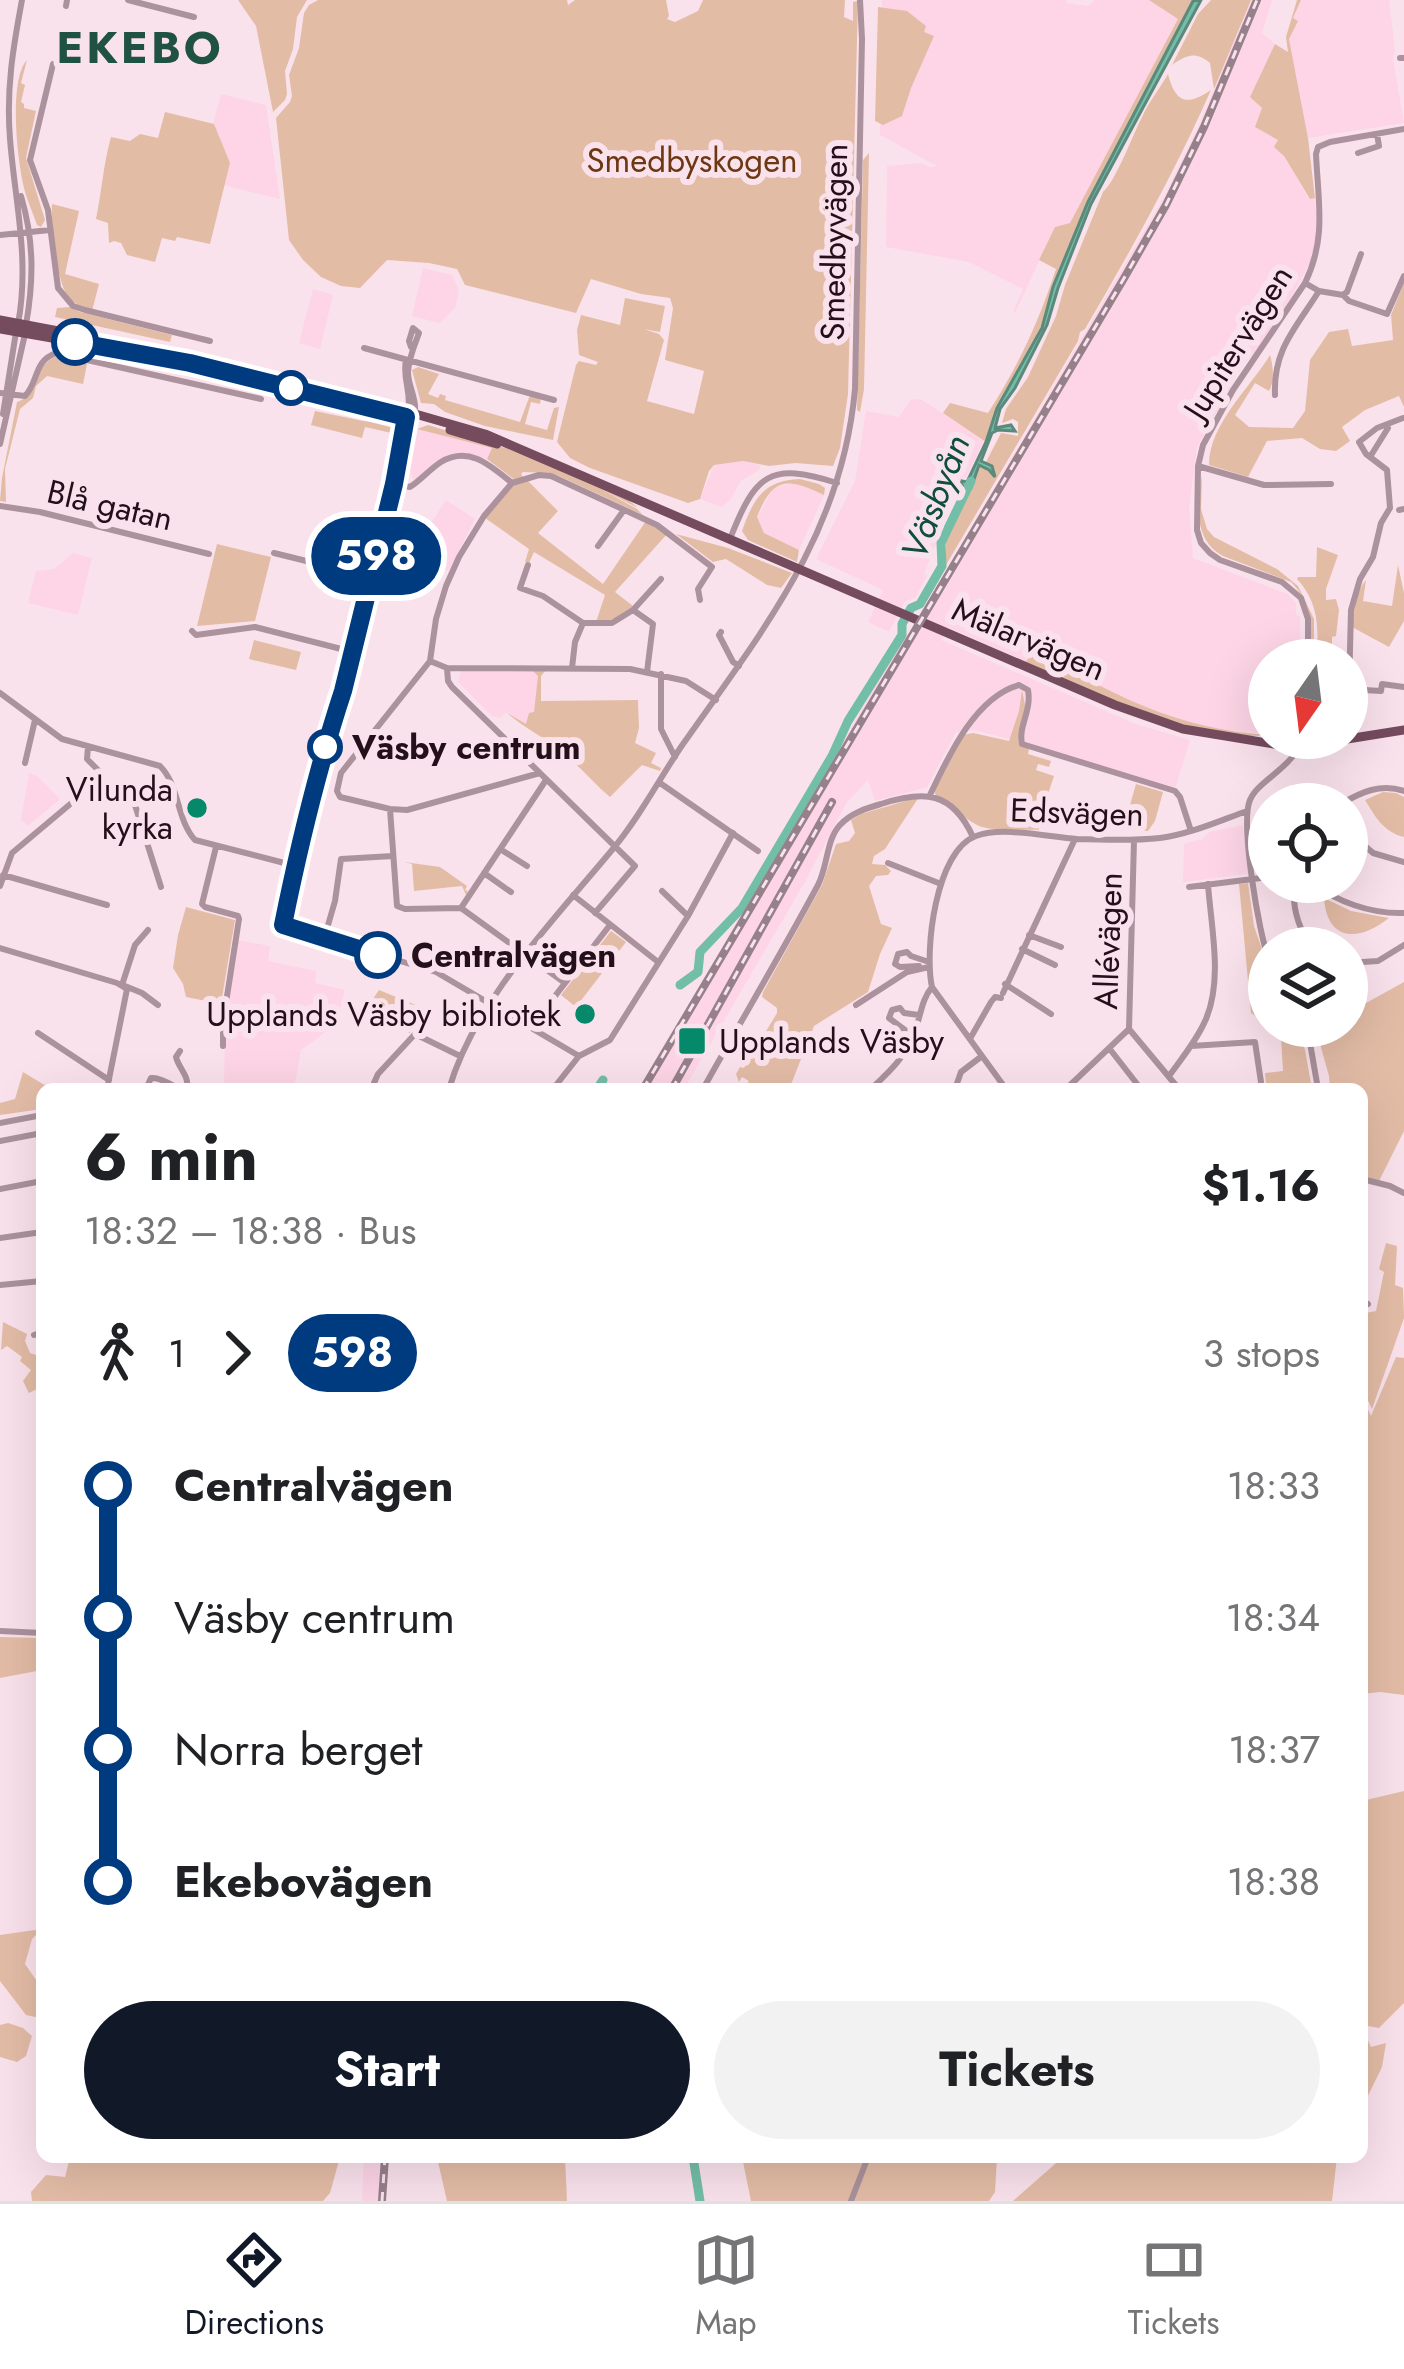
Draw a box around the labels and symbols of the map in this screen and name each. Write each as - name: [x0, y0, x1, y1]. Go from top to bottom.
- district label: EKEBO: [56, 15, 224, 80]
- park label: Smedbyskogen: [587, 137, 797, 184]
- street label: Smedbyvägen: [809, 143, 859, 341]
- street label: Jupitervägen: [1170, 256, 1304, 431]
- unlabelled marker: [53, 320, 97, 364]
- unlabelled marker: [275, 372, 307, 404]
- water label: Väsbyån: [887, 427, 983, 567]
- street label: Blå gatan: [42, 468, 178, 542]
- line badge: 598: [307, 517, 445, 595]
- street label: Mälarvägen: [945, 586, 1113, 692]
- north arrow: [1248, 639, 1368, 759]
- place label: Väsby centrum: [351, 724, 581, 771]
- marker: Väsby centrum: [309, 731, 341, 763]
- place label: Vilunda kyrka: [66, 766, 173, 851]
- street label: Edsvägen: [1009, 786, 1145, 838]
- marker: Vilunda kyrka: [184, 795, 210, 821]
- street label: Allévägen: [1082, 871, 1134, 1011]
- place label: Centralvägen: [411, 932, 616, 979]
- marker: Centralvägen: [356, 933, 400, 977]
- place label: Upplands Väsby bibliotek: [206, 991, 561, 1038]
- marker: Upplands Väsby bibliotek: [572, 1001, 598, 1027]
- place label: Upplands Väsby: [719, 1018, 944, 1065]
- marker: Upplands Väsby: [676, 1025, 708, 1057]

